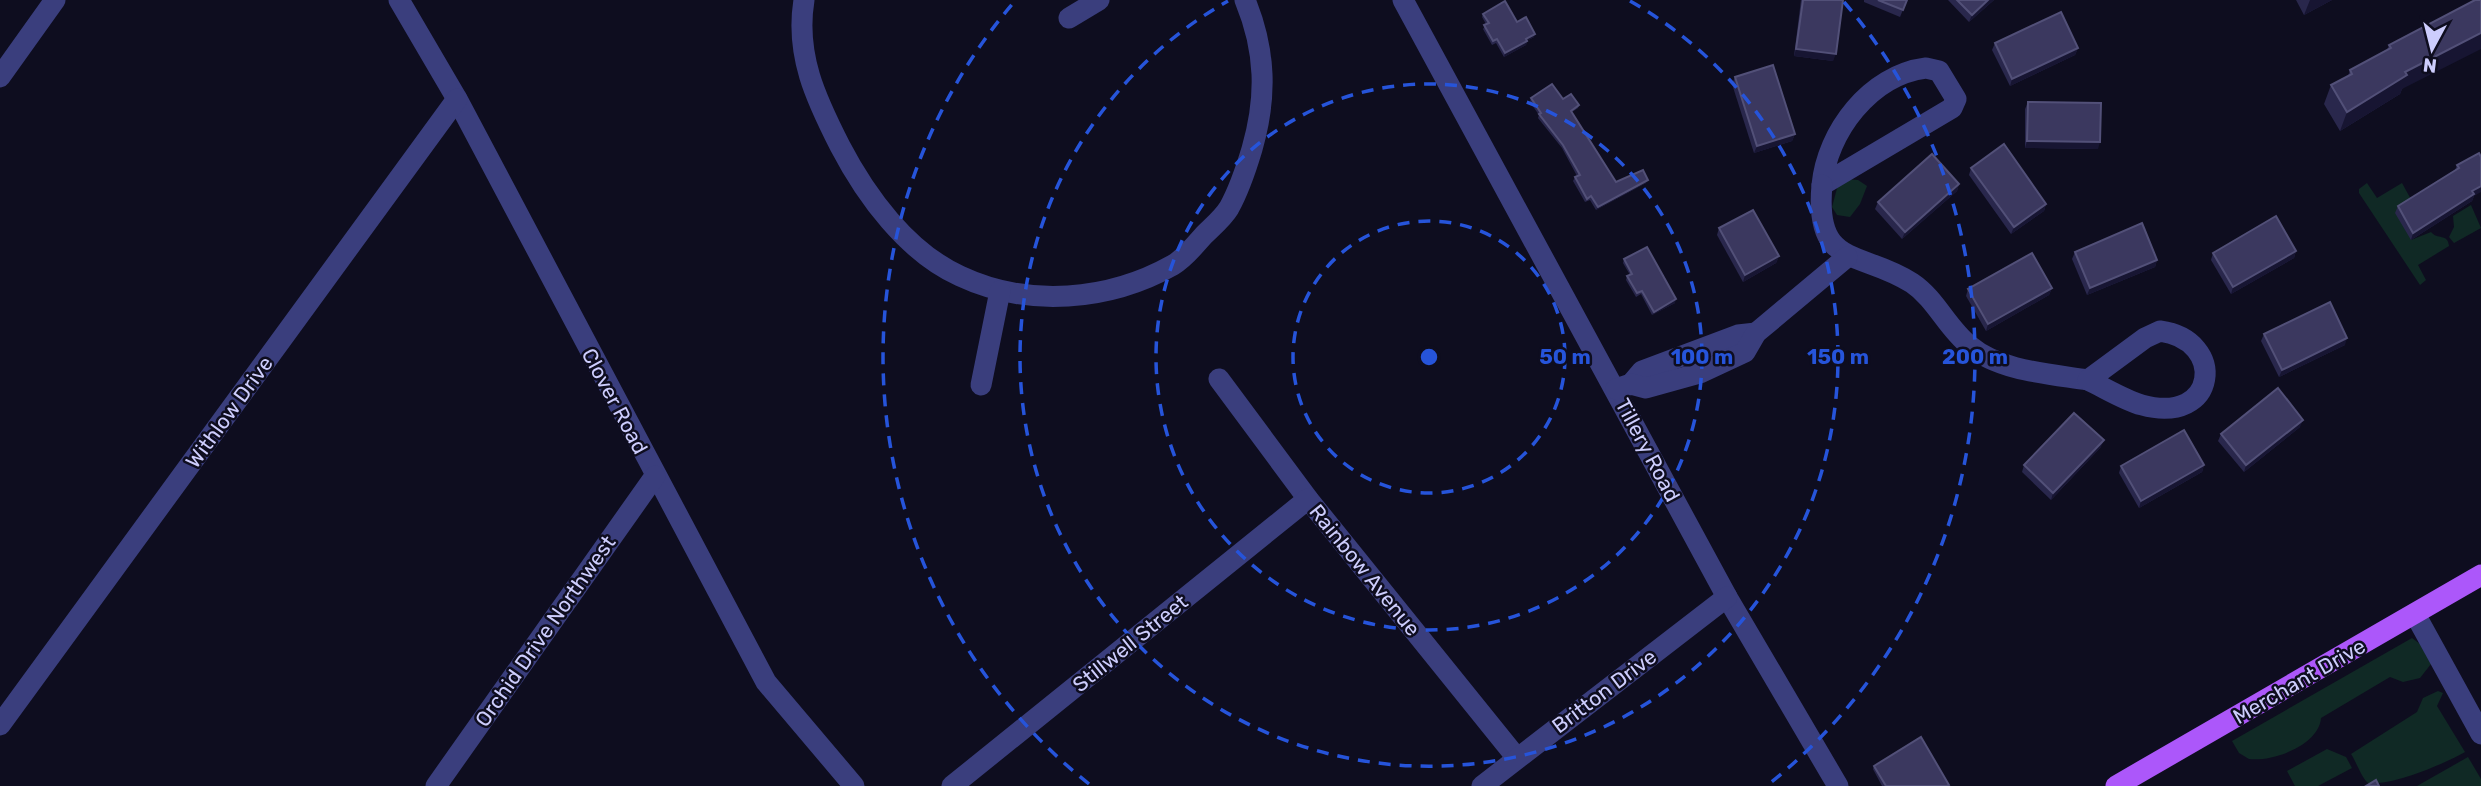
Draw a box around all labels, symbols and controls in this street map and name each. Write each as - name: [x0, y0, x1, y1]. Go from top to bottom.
- north arrow: [2397, 14, 2467, 84]
- text: N: [2422, 53, 2438, 78]
- street label: Clover Road: [577, 344, 653, 458]
- text: 50 m: [1539, 344, 1591, 369]
- text: 100 m: [1671, 344, 1733, 369]
- text: 150 m: [1807, 344, 1869, 369]
- text: 200 m: [1942, 344, 2008, 369]
- centre of rings: [1417, 345, 1441, 369]
- street label: Withlow Drive: [180, 351, 278, 473]
- street label: Tillery Road: [1610, 394, 1686, 506]
- street label: Rainbow Avenue: [1304, 499, 1426, 641]
- street label: Orchid Drive Northwest: [470, 531, 620, 731]
- street label: Stillwell Street: [1067, 589, 1193, 697]
- street label: Merchant Drive: [2228, 633, 2370, 729]
- street label: Britton Drive: [1547, 644, 1661, 738]

